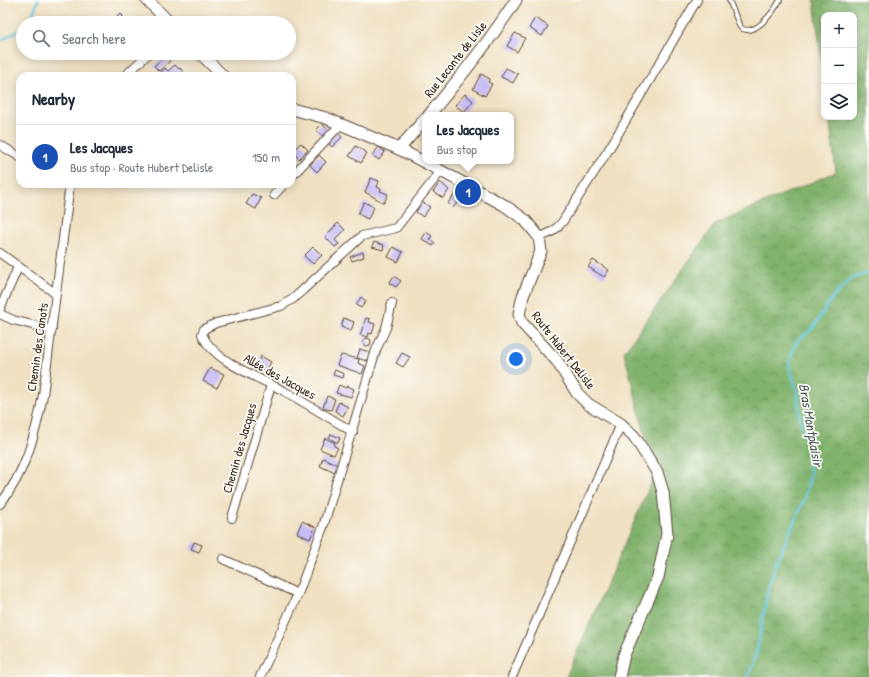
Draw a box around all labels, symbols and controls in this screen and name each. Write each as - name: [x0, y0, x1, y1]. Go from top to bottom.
- map controls: [821, 12, 857, 120]
- button: +: [821, 12, 857, 48]
- search box: [16, 16, 296, 60]
- street label: Rue Leconte de Lisle: [419, 17, 491, 101]
- icon: search: [30, 27, 52, 49]
- text: Search here: [62, 28, 126, 49]
- button: −: [821, 48, 857, 84]
- button: layers: [821, 84, 857, 120]
- text: Nearby: [32, 87, 75, 110]
- popup: [422, 112, 514, 164]
- text: Les Jacques: [437, 119, 499, 140]
- text: Les Jacques: [70, 137, 133, 158]
- text: Bus stop: [437, 140, 477, 158]
- text: 1: [43, 148, 47, 166]
- text: 150 m: [252, 148, 280, 166]
- text: Bus stop · Route Hubert Delisle: [70, 158, 213, 176]
- pin: 1: [455, 177, 481, 207]
- street label: Chemin des Canots: [22, 301, 52, 393]
- street label: Route Hubert Delisle: [528, 307, 600, 393]
- street label: Allée des Jacques: [241, 349, 319, 403]
- your location: [506, 349, 526, 369]
- water label: Bras Montplaisir: [794, 382, 828, 470]
- street label: Chemin des Jacques: [218, 401, 260, 495]

